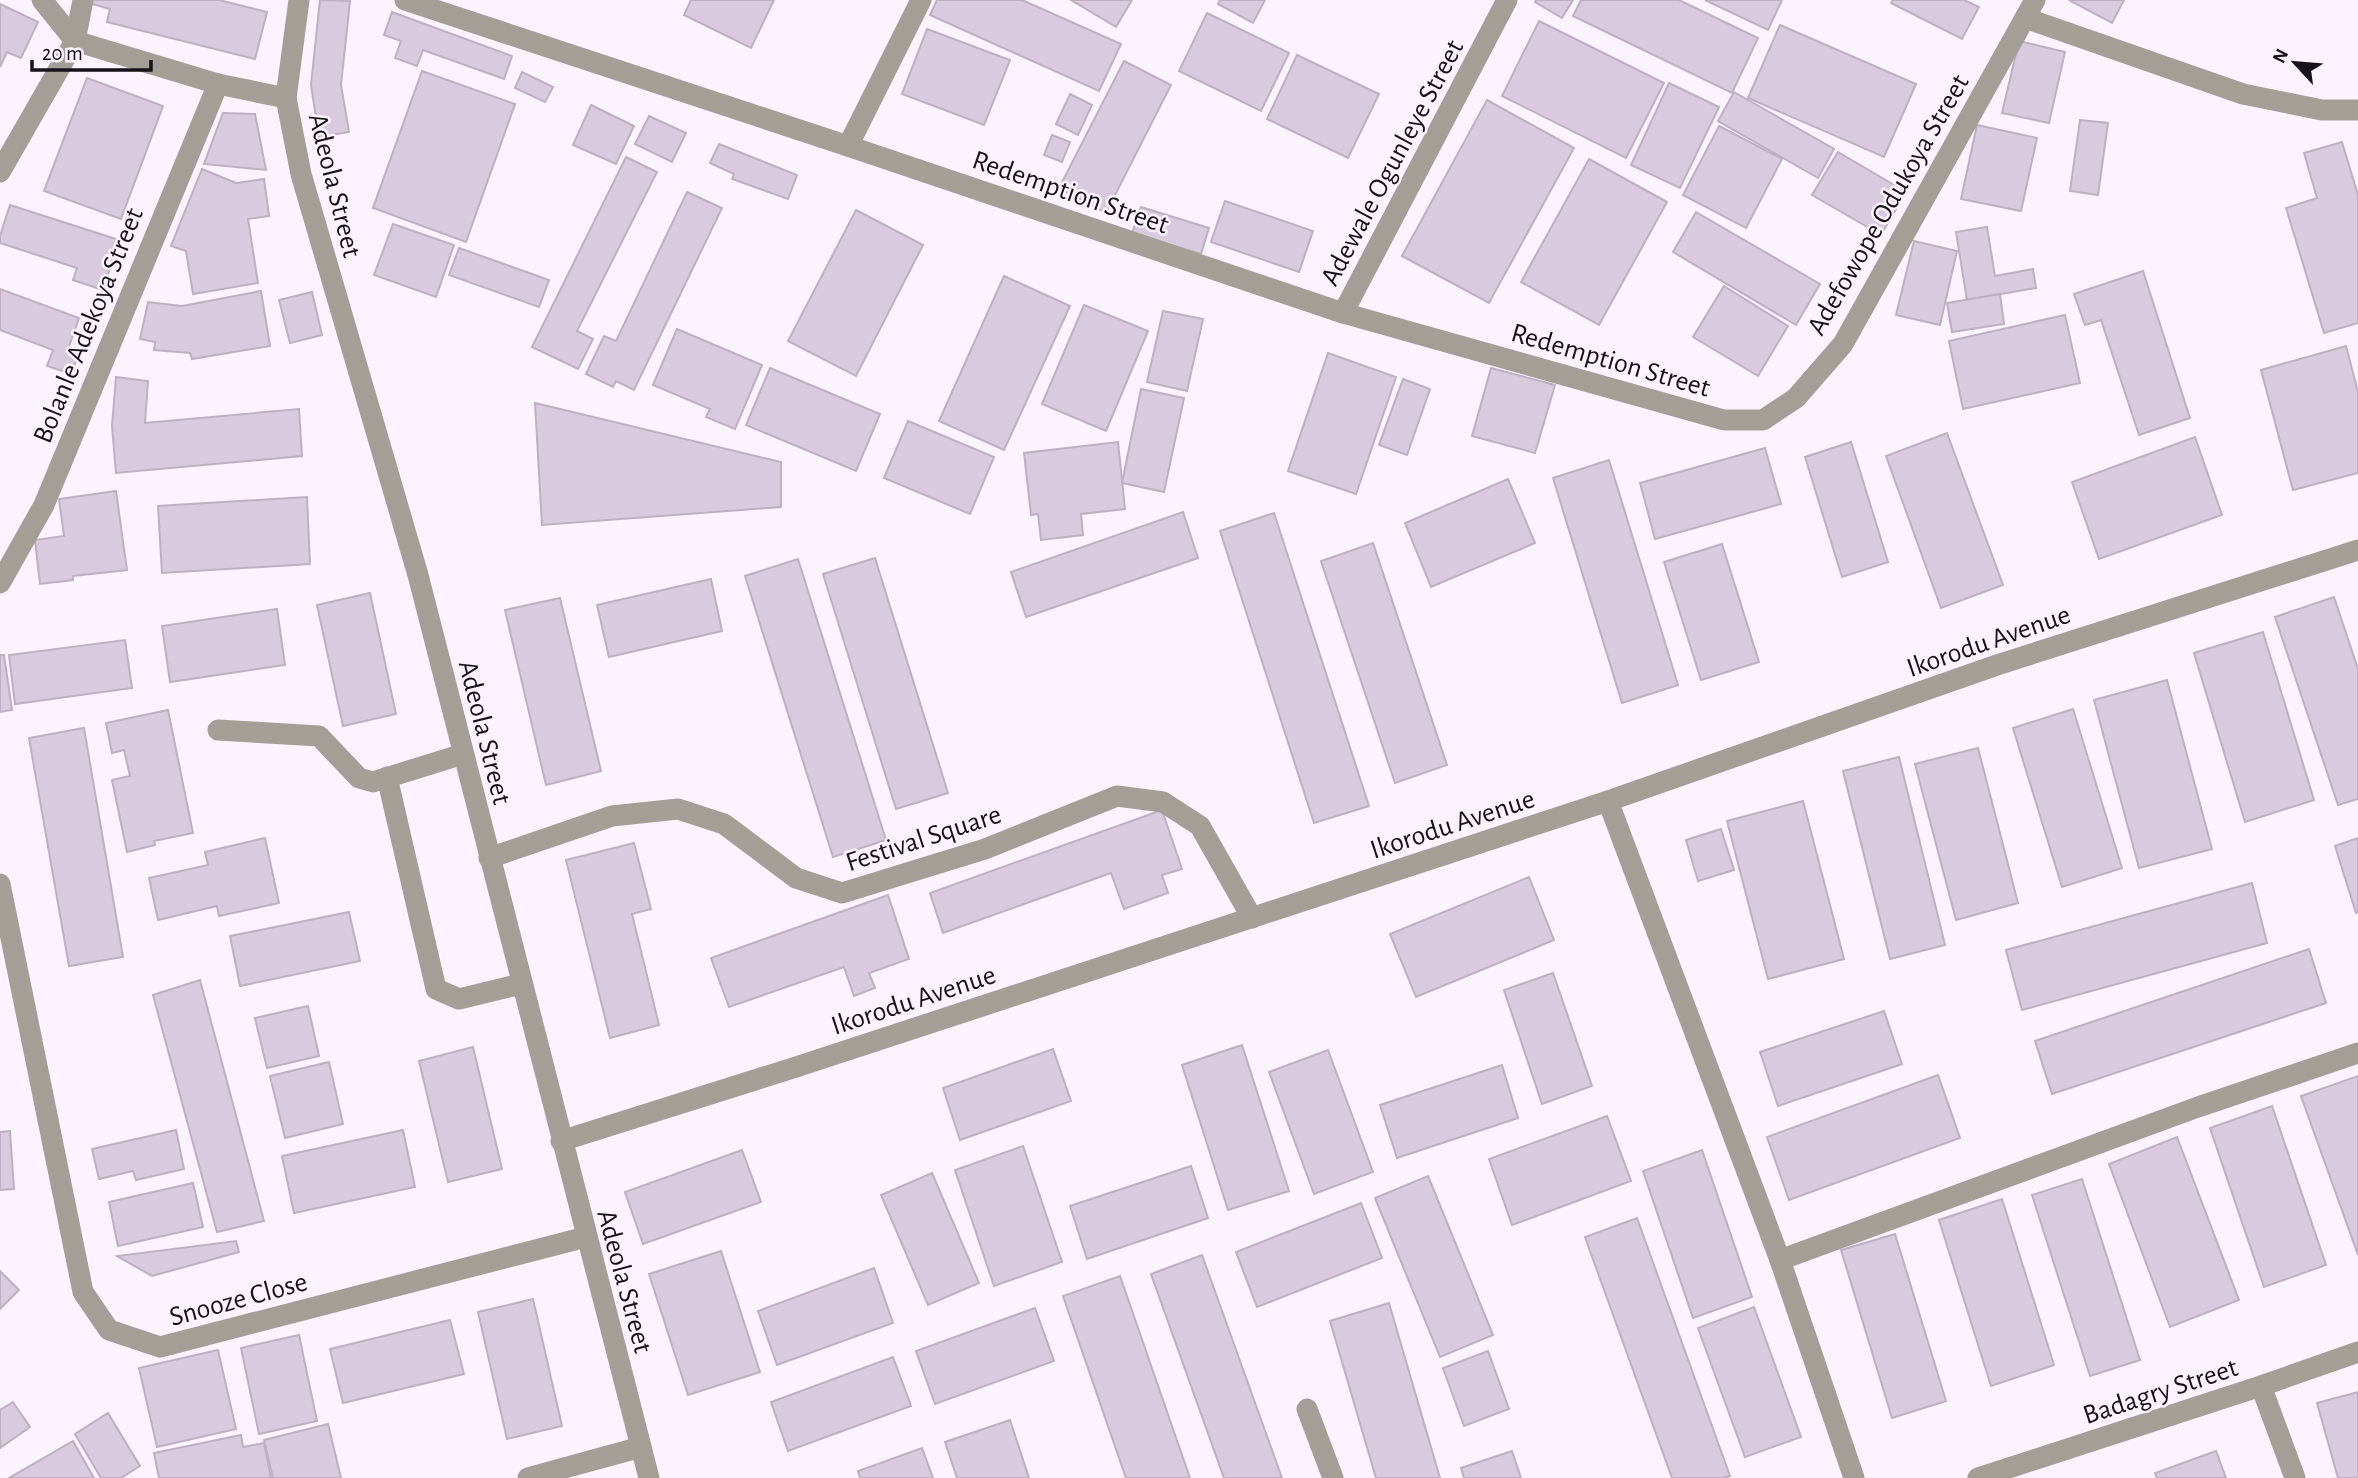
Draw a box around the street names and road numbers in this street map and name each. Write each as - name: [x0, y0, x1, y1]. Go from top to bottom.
- street label: Adewale Ogunleye Street: [1316, 36, 1469, 290]
- street label: Adefowope Odukoya Street: [1803, 70, 1975, 340]
- street label: Adeola Street: [303, 111, 365, 260]
- street label: Redemption Street: [969, 146, 1172, 240]
- street label: Bolanle Adekoya Street: [29, 204, 149, 447]
- street label: Redemption Street: [1508, 319, 1713, 403]
- street label: Ikorodu Avenue: [1903, 601, 2074, 683]
- street label: Adeola Street: [453, 658, 515, 807]
- street label: Ikorodu Avenue: [1367, 785, 1538, 865]
- street label: Festival Square: [842, 801, 1005, 877]
- street label: Ikorodu Avenue: [828, 961, 999, 1041]
- street label: Adeola Street: [591, 1207, 657, 1356]
- street label: Snooze Close: [166, 1268, 311, 1332]
- street label: Badagry Street: [2080, 1354, 2242, 1430]

